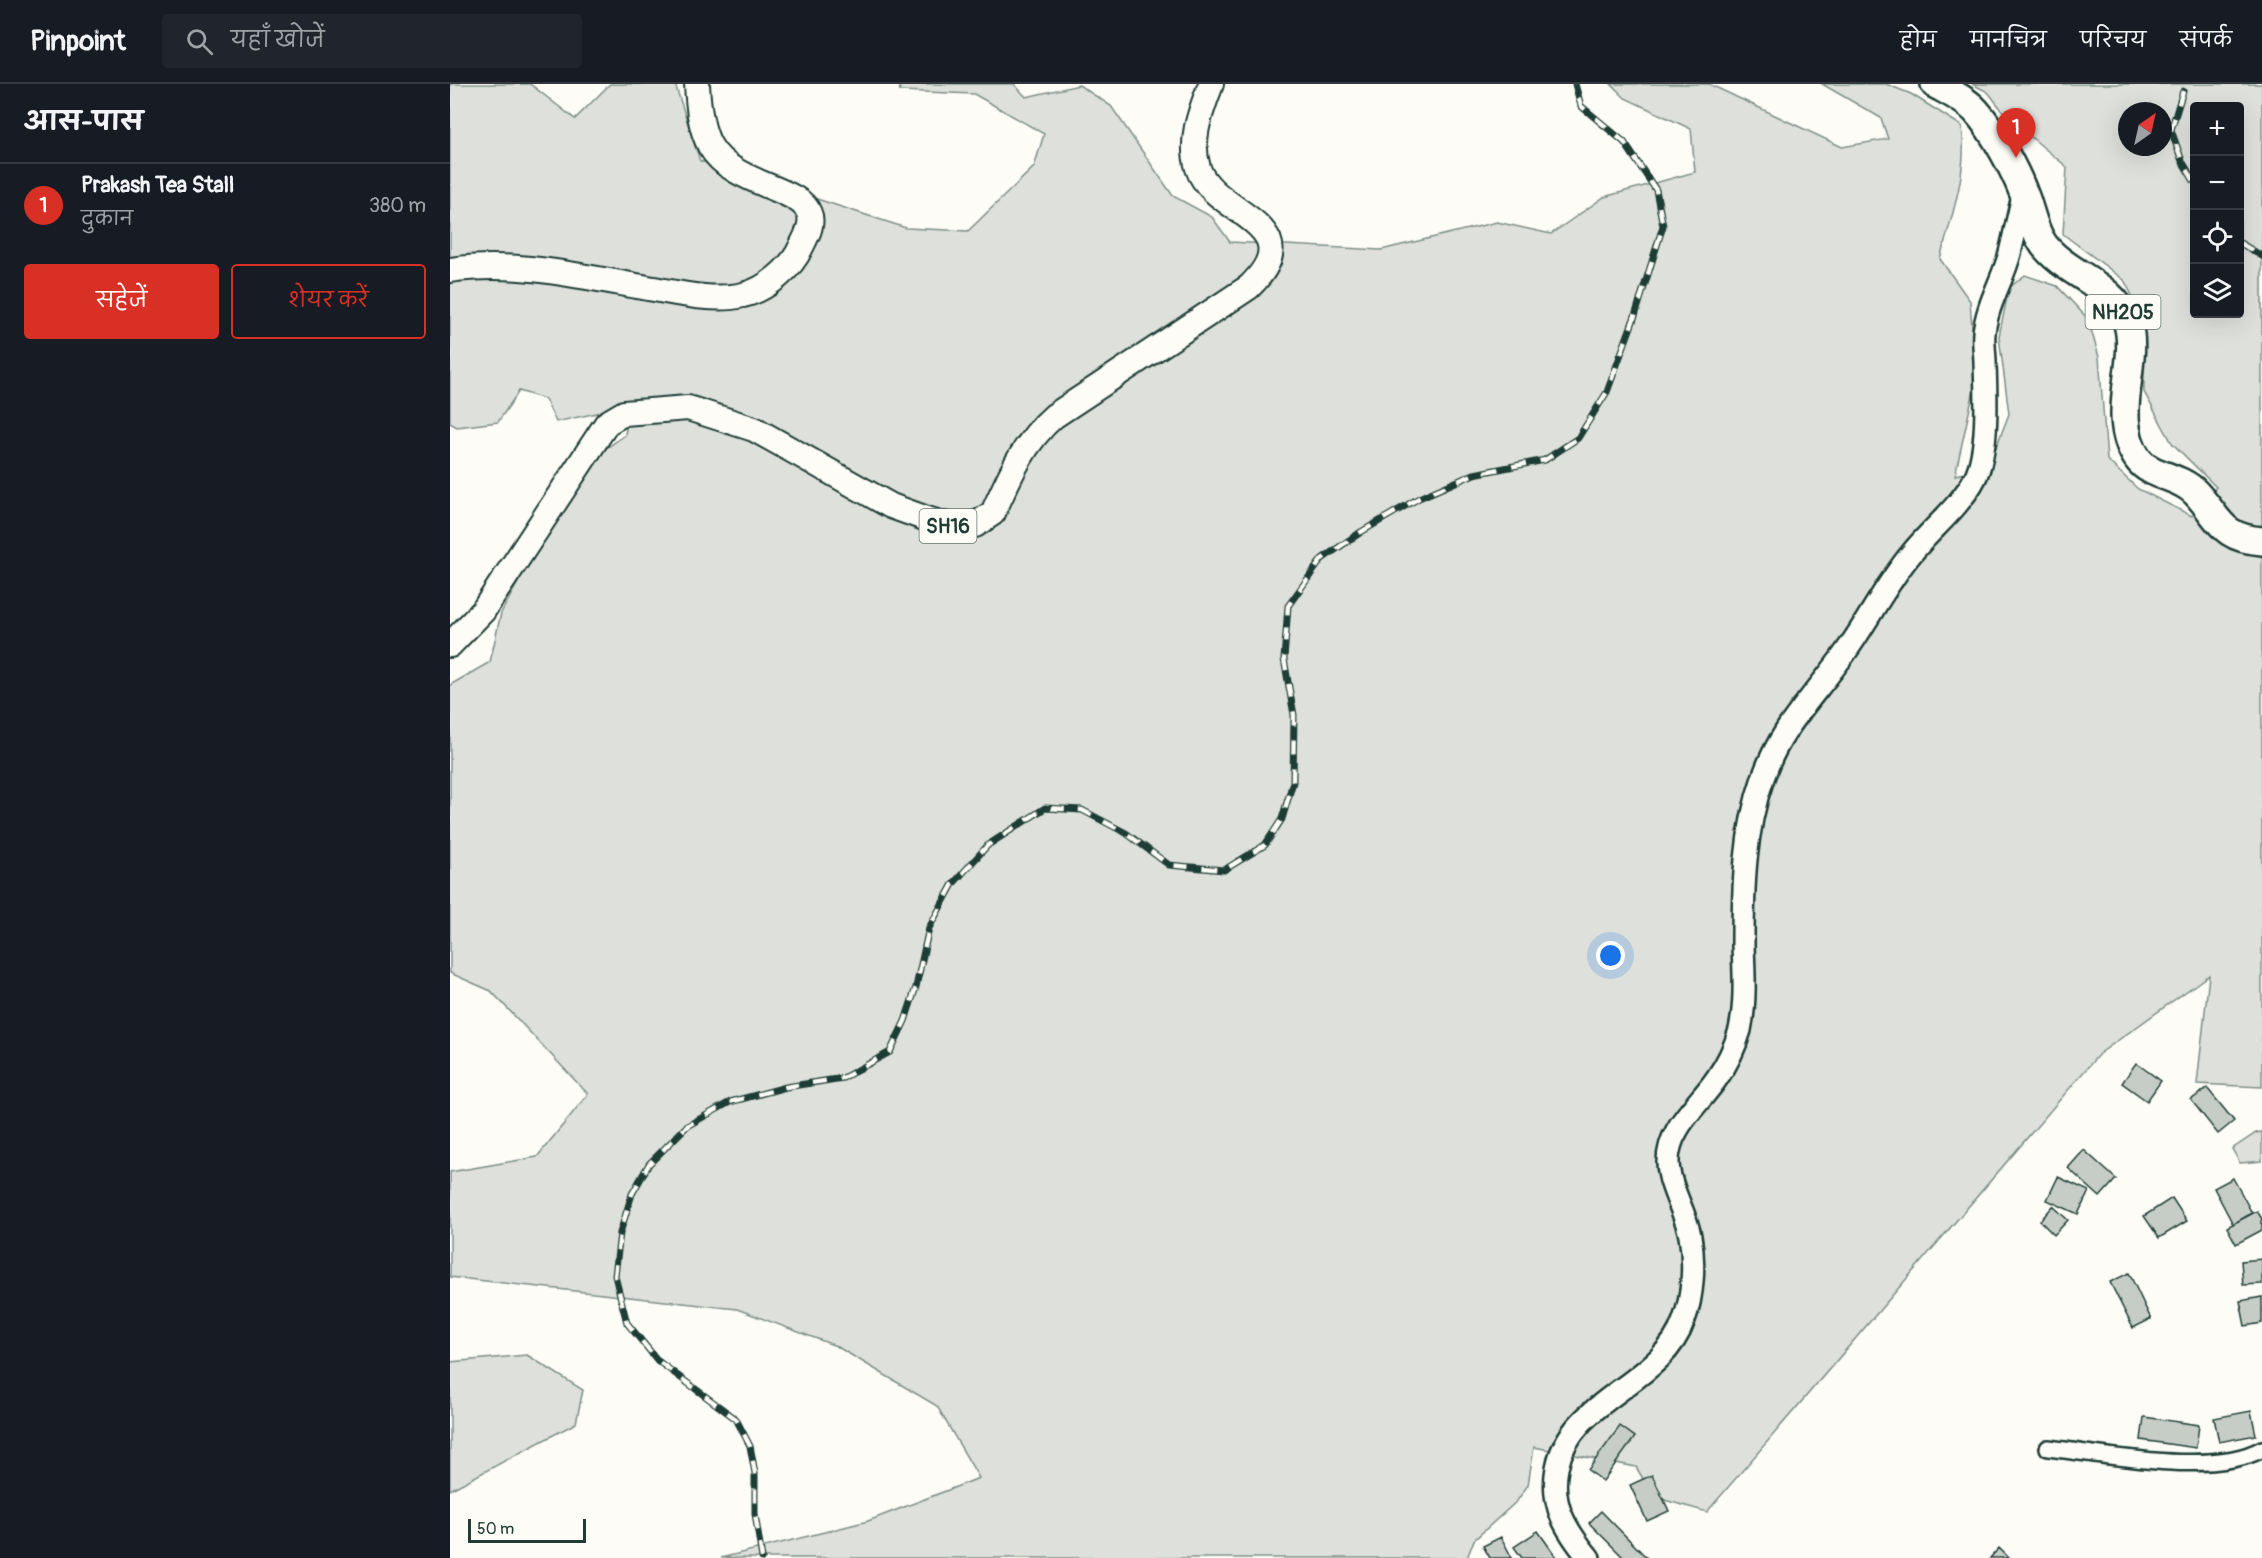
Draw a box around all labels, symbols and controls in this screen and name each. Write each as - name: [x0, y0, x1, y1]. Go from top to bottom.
- search box: [162, 14, 582, 68]
- text: Pinpoint: [30, 24, 126, 59]
- icon: search: [183, 25, 216, 58]
- text: यहाँ खोजें: [231, 26, 325, 54]
- text: होम: [1900, 27, 1937, 54]
- text: मानचित्र: [1970, 27, 2047, 54]
- text: परिचय: [2080, 27, 2146, 54]
- text: संपर्क: [2179, 27, 2232, 54]
- north arrow: [2118, 102, 2172, 156]
- map controls: [2190, 102, 2244, 318]
- button: +: [2190, 102, 2244, 156]
- text: आस-पास: [24, 106, 143, 138]
- pin: 1: [1996, 109, 2036, 158]
- button: −: [2190, 156, 2244, 210]
- text: Prakash Tea Stall: [81, 171, 234, 199]
- text: 1: [40, 193, 47, 218]
- text: 380 m: [369, 193, 426, 218]
- text: दुकान: [81, 206, 133, 231]
- button: locate: [2190, 210, 2244, 264]
- button: सहेजें: [24, 264, 219, 339]
- button: शेयर करें: [231, 264, 426, 339]
- button: layers: [2190, 264, 2244, 318]
- road number: NH205: [2086, 295, 2160, 329]
- road number: SH16: [920, 509, 976, 543]
- your location: [1596, 941, 1625, 970]
- scale bar: [468, 1516, 586, 1544]
- text: 50 m: [477, 1519, 514, 1539]

